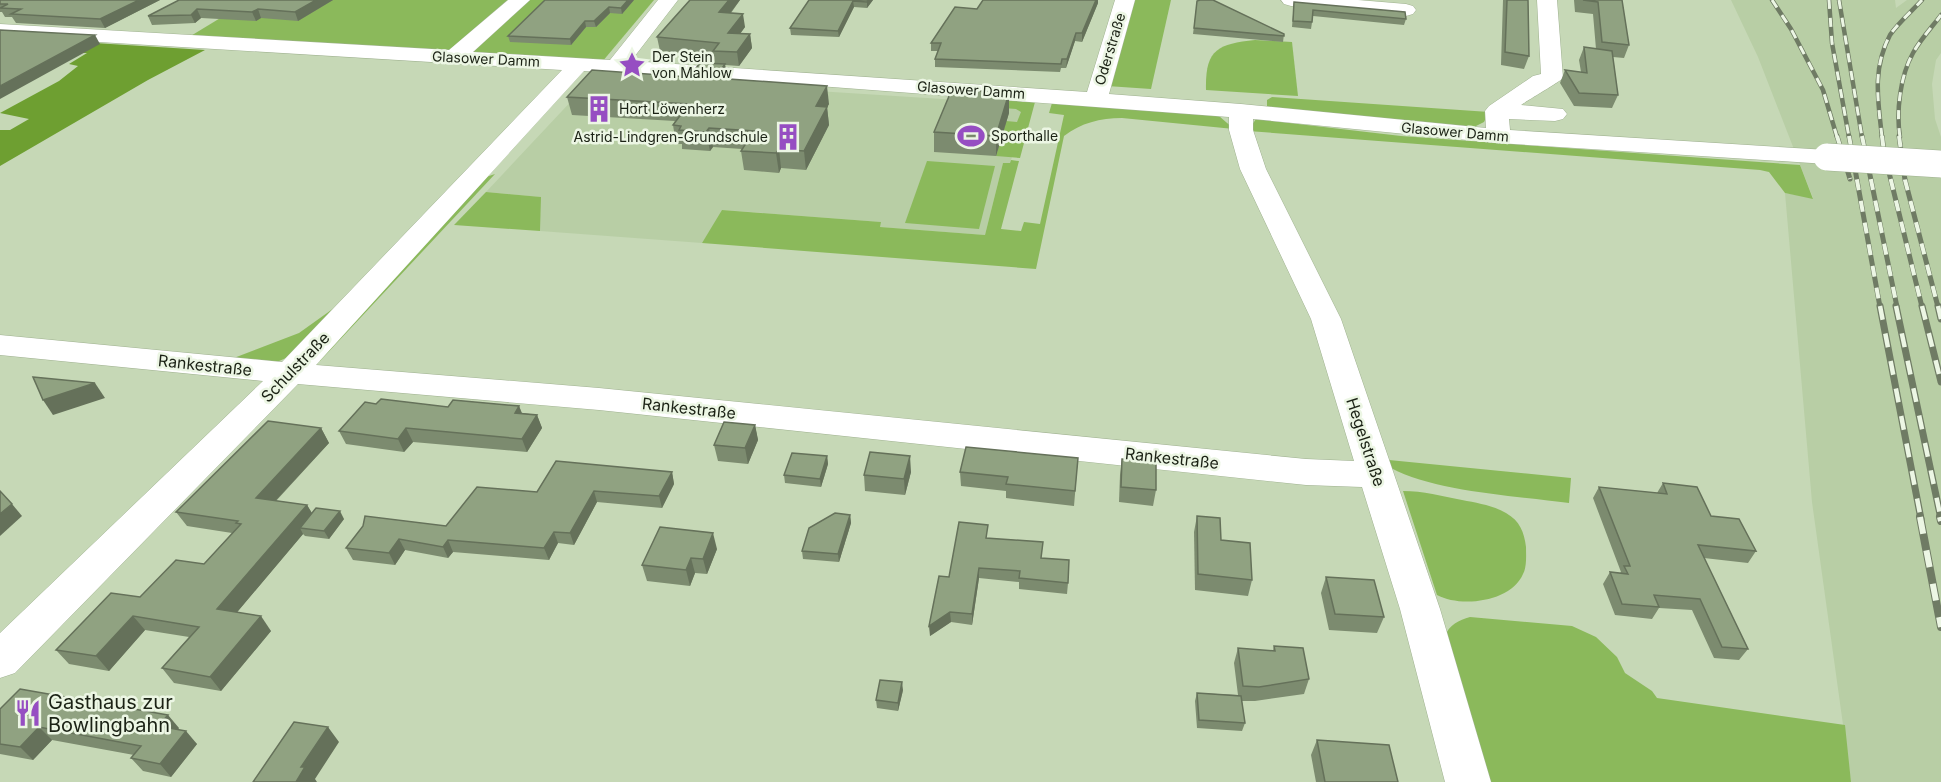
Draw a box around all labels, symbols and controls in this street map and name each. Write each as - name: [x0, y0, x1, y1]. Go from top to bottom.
- street label: Oderstraße: [1090, 11, 1129, 87]
- street label: Glasower Damm: [432, 47, 541, 70]
- place label: Der Stein von Mahlow: [652, 48, 732, 81]
- place icon: Der Stein von Mahlow: [617, 50, 647, 80]
- street label: Glasower Damm: [916, 77, 1026, 102]
- building icon: Hort Löwenherz: [584, 94, 614, 124]
- place label: Hort Löwenherz: [619, 100, 725, 117]
- street label: Glasower Damm: [1400, 118, 1510, 145]
- sports icon: Sporthalle: [956, 121, 986, 151]
- building icon: Astrid-Lindgren-Grundschule: [773, 122, 803, 152]
- place label: Sporthalle: [991, 127, 1058, 144]
- place label: Astrid-Lindgren-Grundschule: [573, 128, 768, 145]
- street label: Schulstraße: [257, 328, 333, 406]
- street label: Rankestraße: [157, 350, 253, 380]
- street label: Rankestraße: [641, 393, 737, 423]
- street label: Hegelstraße: [1342, 395, 1390, 489]
- street label: Rankestraße: [1124, 443, 1220, 473]
- place label: Gasthaus zur Bowlingbahn: [48, 690, 173, 737]
- restaurant icon: Gasthaus zur Bowlingbahn: [13, 698, 43, 728]

